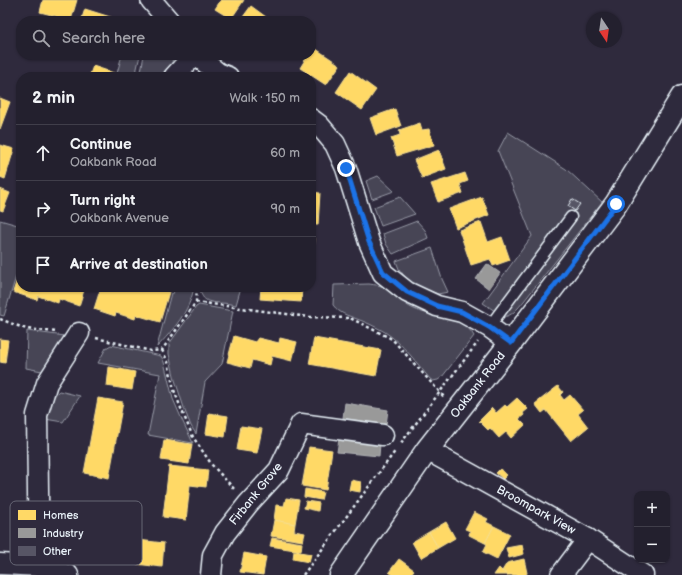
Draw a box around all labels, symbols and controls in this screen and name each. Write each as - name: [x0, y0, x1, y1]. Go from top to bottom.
- north arrow: [586, 12, 622, 48]
- search box: [16, 16, 316, 60]
- icon: search: [30, 27, 52, 49]
- text: Search here: [62, 29, 145, 48]
- text: 2 min: [32, 88, 75, 108]
- text: Walk · 150 m: [229, 90, 300, 106]
- text: Continue: [70, 135, 132, 154]
- icon: ahead: [32, 142, 54, 164]
- text: 60 m: [270, 145, 300, 161]
- text: Oakbank Road: [70, 154, 157, 170]
- route end: [337, 159, 355, 177]
- text: Turn right: [70, 191, 135, 210]
- route start: [607, 195, 625, 213]
- icon: right: [32, 198, 54, 220]
- text: 90 m: [271, 201, 300, 217]
- text: Oakbank Avenue: [70, 210, 169, 226]
- icon: arrive: [32, 254, 54, 276]
- text: Arrive at destination: [70, 255, 208, 274]
- street label: Oakbank Road: [447, 349, 509, 421]
- street label: Firbank Grove: [226, 460, 286, 528]
- street label: Broompark View: [494, 482, 578, 538]
- map controls: [634, 491, 670, 563]
- button: +: [634, 491, 670, 527]
- legend: [10, 501, 142, 565]
- text: Homes: [43, 509, 79, 522]
- text: Industry: [43, 527, 83, 540]
- button: −: [634, 527, 670, 563]
- text: Other: [43, 545, 72, 558]

